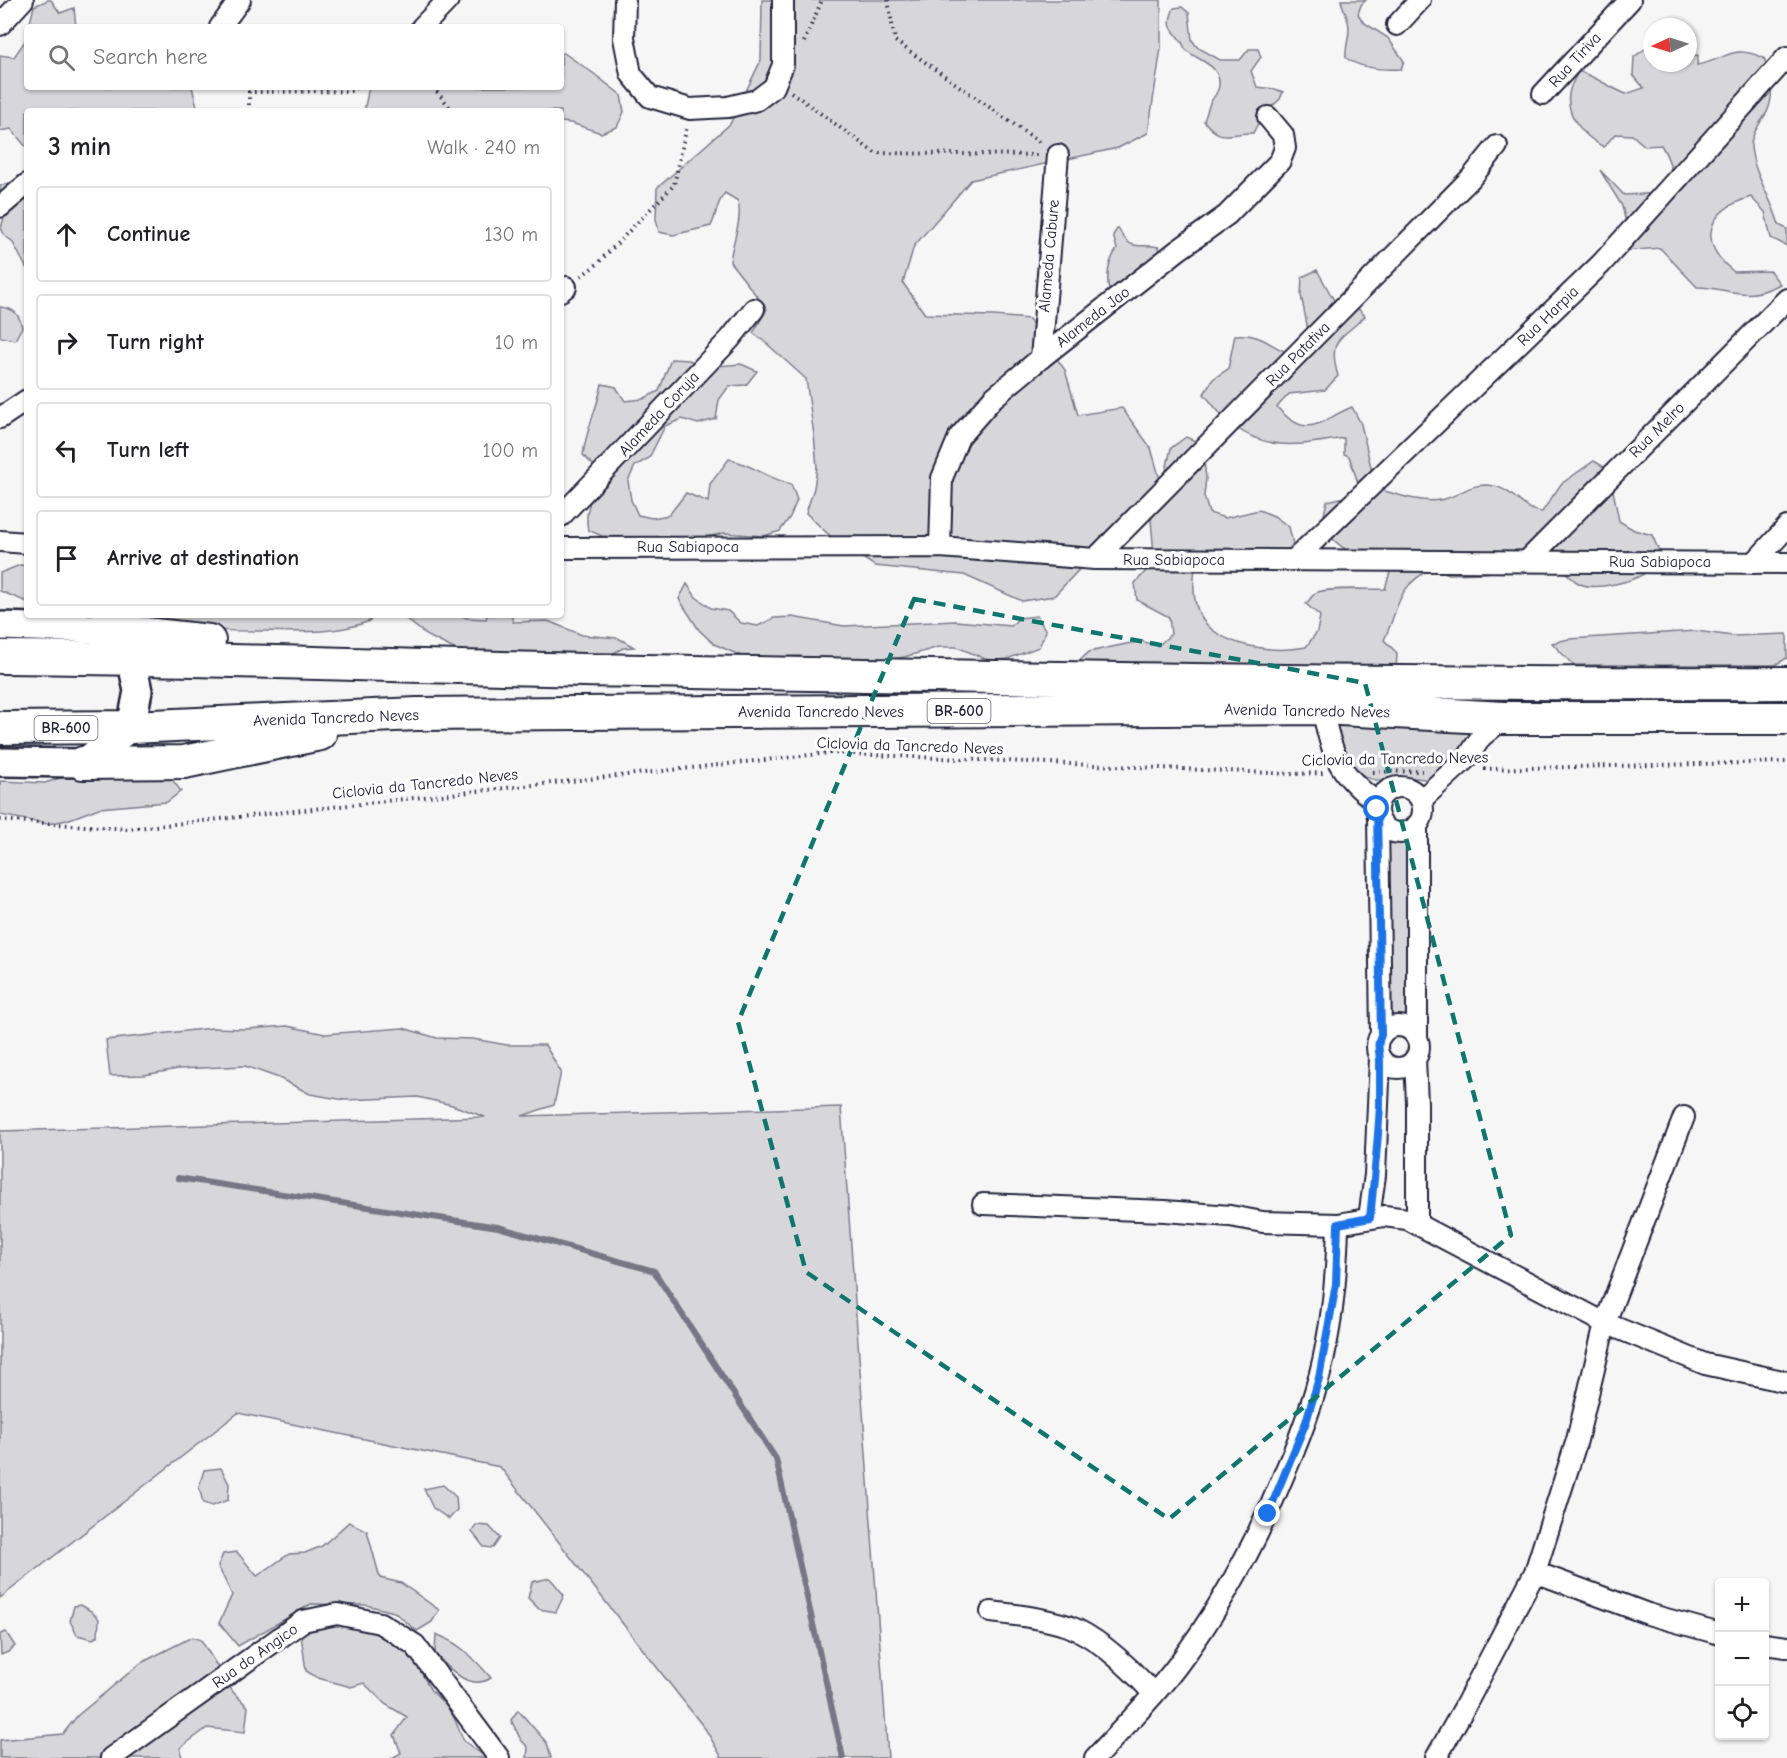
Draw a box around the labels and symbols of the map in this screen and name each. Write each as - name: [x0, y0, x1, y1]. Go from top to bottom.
- north arrow: [1643, 18, 1697, 72]
- street label: Rua Tiriva: [1545, 29, 1605, 91]
- street label: Alameda Cabure: [1035, 199, 1063, 313]
- street label: Rua Harpia: [1514, 282, 1582, 350]
- street label: Alameda Jao: [1053, 283, 1133, 351]
- street label: Rua Patativa: [1262, 318, 1334, 390]
- street label: Alameda Coruja: [615, 368, 703, 460]
- street label: Rua Melro: [1626, 399, 1688, 461]
- street label: Rua Sabiapoca: [637, 538, 739, 556]
- street label: Rua Sabiapoca: [1123, 551, 1225, 569]
- street label: Rua Sabiapoca: [1609, 553, 1711, 571]
- road number: BR-600: [928, 699, 990, 723]
- street label: Avenida Tancredo Neves: [1224, 701, 1390, 721]
- street label: Avenida Tancredo Neves: [738, 703, 904, 721]
- street label: Avenida Tancredo Neves: [253, 706, 420, 730]
- road number: BR-600: [34, 716, 98, 740]
- street label: Ciclovia da Tancredo Neves: [816, 734, 1004, 758]
- street label: Ciclovia da Tancredo Neves: [1302, 748, 1489, 770]
- street label: Ciclovia da Tancredo Neves: [331, 765, 519, 803]
- route start: [1363, 795, 1389, 821]
- route end: [1254, 1500, 1280, 1526]
- street label: Rua do Angico: [209, 1620, 301, 1692]

